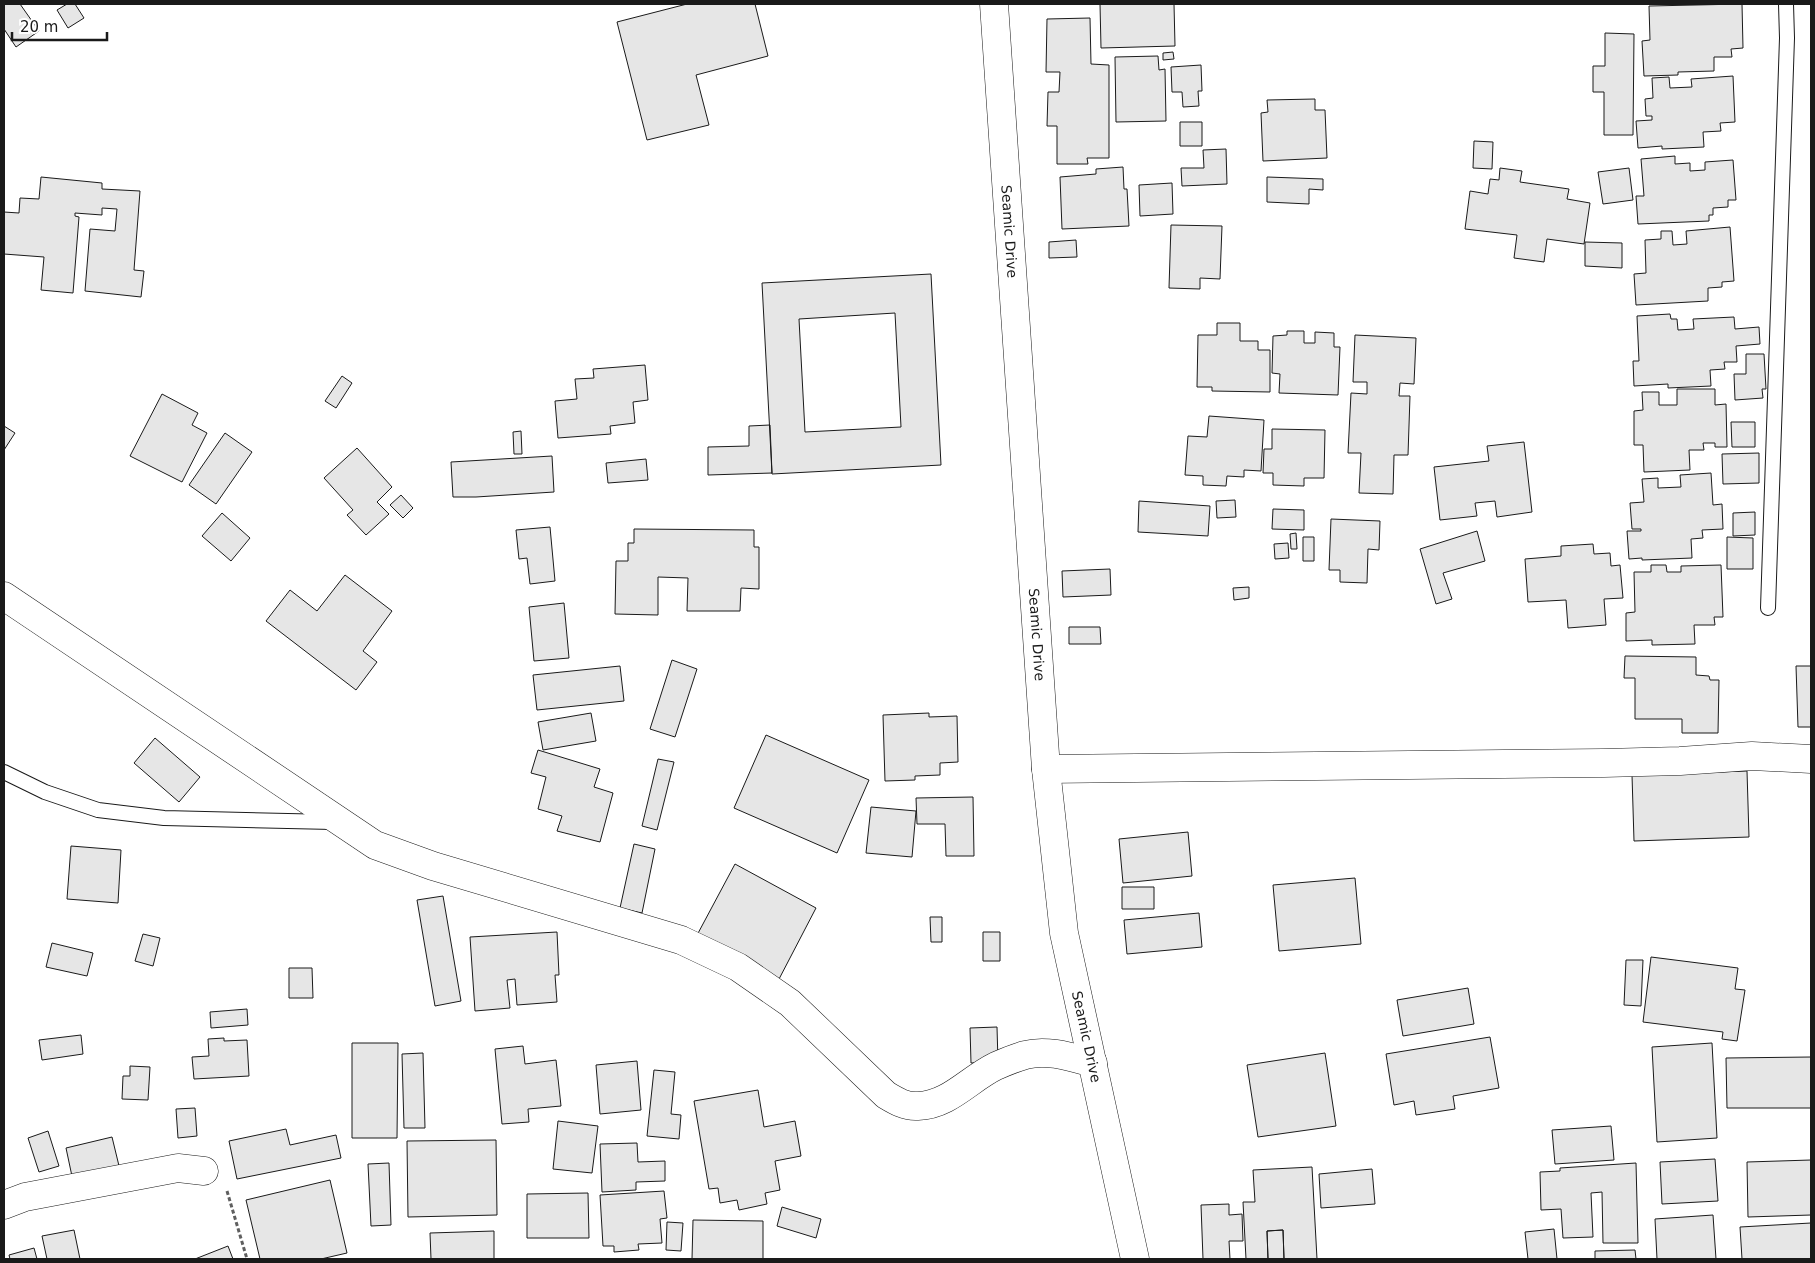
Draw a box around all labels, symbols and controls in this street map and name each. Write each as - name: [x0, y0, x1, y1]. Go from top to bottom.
- scale bar: [12, 10, 108, 42]
- text: 20 m: [20, 18, 58, 36]
- street label: Seamic Drive: [998, 184, 1021, 278]
- street label: Seamic Drive: [1026, 588, 1048, 682]
- street label: Seamic Drive: [1069, 990, 1104, 1084]

